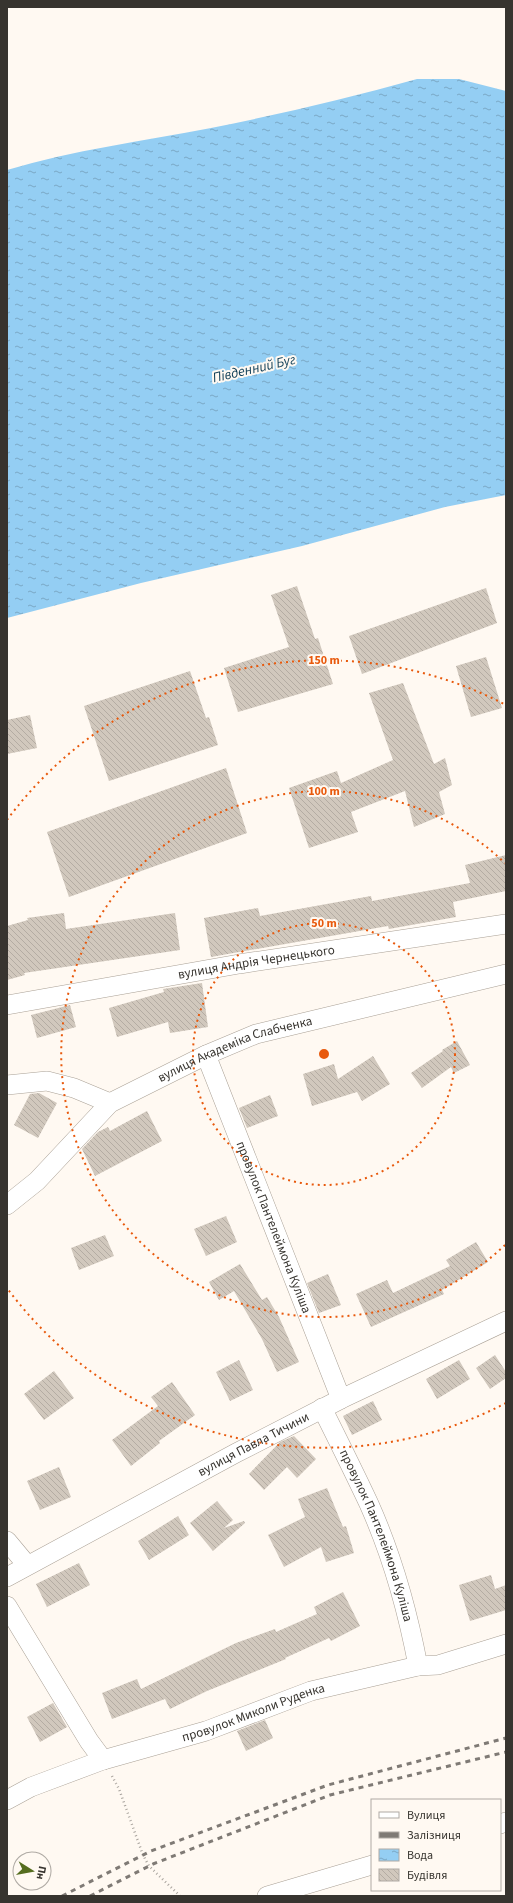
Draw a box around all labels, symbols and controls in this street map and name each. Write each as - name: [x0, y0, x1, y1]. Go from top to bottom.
- water label: Південний Буг: [211, 350, 298, 388]
- text: 150 m: [308, 652, 340, 669]
- text: 100 m: [308, 783, 340, 800]
- text: 50 m: [311, 915, 337, 932]
- street label: вулиця Андрія Чернецького: [177, 941, 336, 984]
- street label: вулиця Академіка Слабченка: [155, 1012, 314, 1087]
- centre of rings: [317, 1047, 331, 1061]
- street label: провулок Пантелеймона Куліша: [232, 1138, 316, 1316]
- street label: вулиця Павла Тичини: [195, 1408, 312, 1481]
- street label: провулок Пантелеймона Куліша: [335, 1446, 417, 1624]
- street label: провулок Миколи Руденка: [180, 1679, 327, 1746]
- legend: [371, 1799, 501, 1891]
- text: Вулиця: [407, 1807, 445, 1824]
- text: Залізниця: [407, 1827, 461, 1844]
- text: Вода: [407, 1847, 433, 1864]
- north arrow: [12, 1851, 52, 1891]
- text: Пн: [33, 1865, 50, 1881]
- text: Будівля: [407, 1867, 447, 1884]

